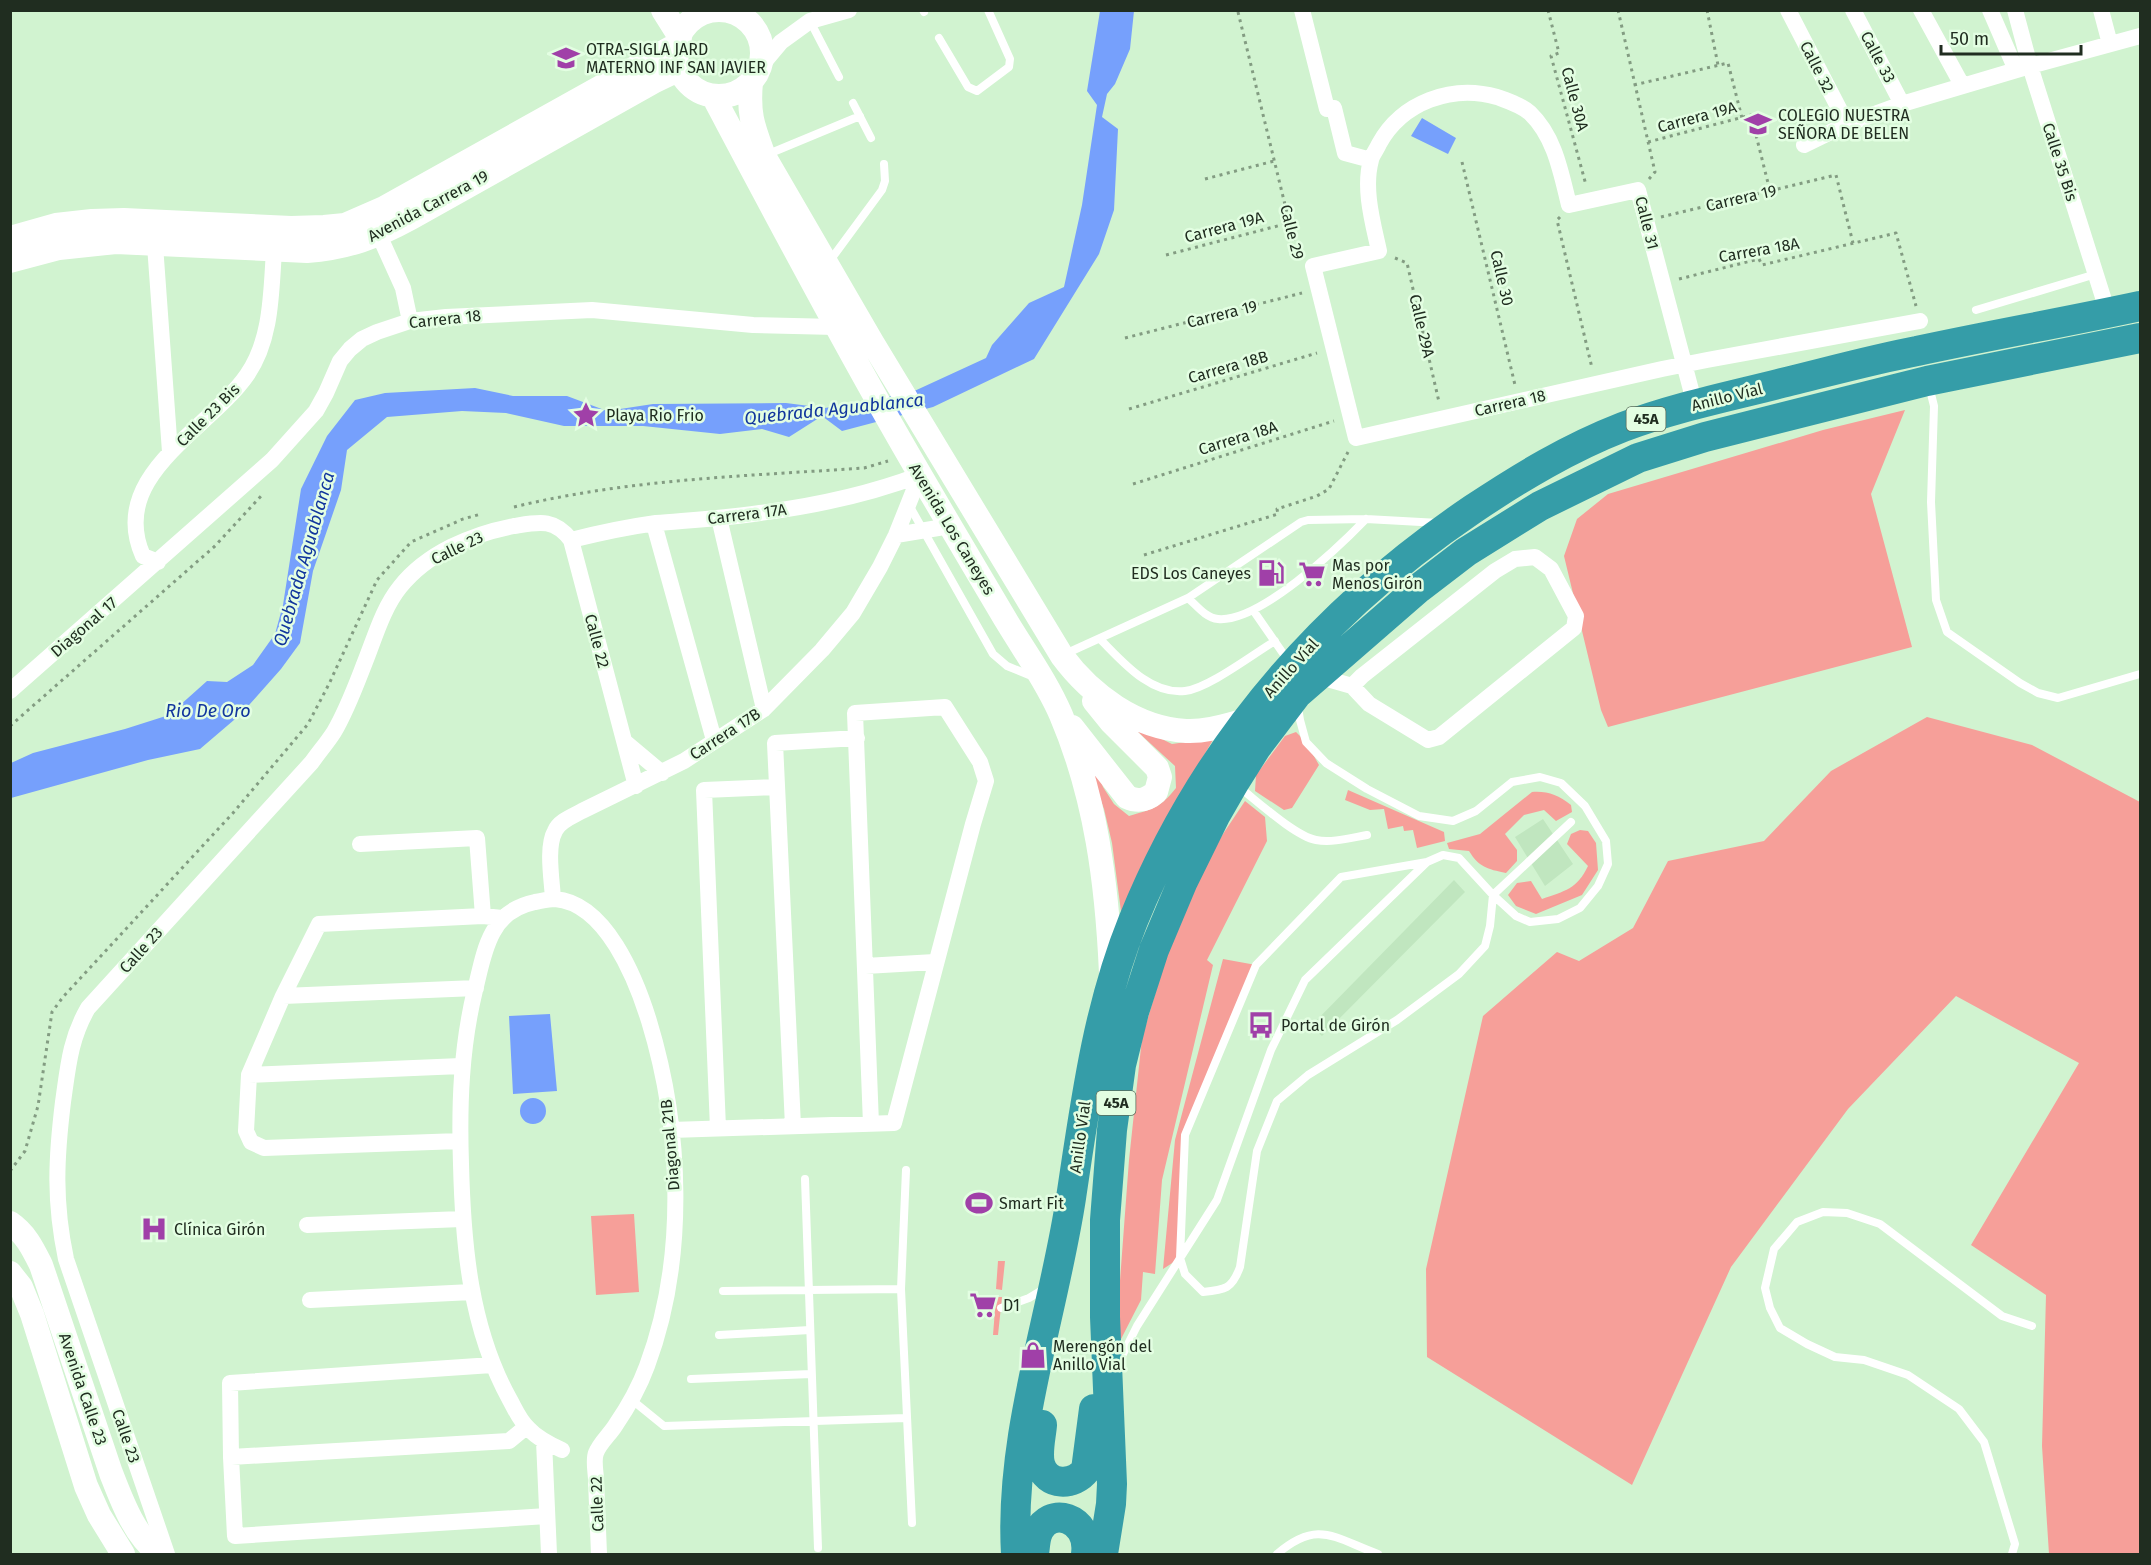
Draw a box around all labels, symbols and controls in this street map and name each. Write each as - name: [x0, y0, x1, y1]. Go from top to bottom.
- scale bar: [1941, 18, 2080, 56]
- street label: Calle 33: [1857, 28, 1899, 86]
- text: 50 m: [1950, 28, 1989, 50]
- street label: Calle 32: [1796, 38, 1838, 96]
- place label: OTRA-SIGLA JARD MATERNO INF SAN JAVIER: [586, 40, 766, 77]
- school or university icon: OTRA-SIGLA JARD MATERNO INF SAN JAVIER: [551, 43, 581, 73]
- street label: Calle 30A: [1557, 65, 1593, 134]
- street label: Carrera 19A: [1655, 97, 1739, 137]
- place label: COLEGIO NUESTRA SEÑORA DE BELEN: [1778, 106, 1910, 143]
- school or university icon: COLEGIO NUESTRA SEÑORA DE BELEN: [1743, 109, 1773, 139]
- street label: Calle 35 Bis: [2038, 120, 2082, 204]
- street label: Avenida Carrera 19: [364, 166, 492, 246]
- street label: Carrera 19: [1704, 181, 1778, 215]
- street label: Calle 31: [1631, 194, 1663, 252]
- street label: Calle 29: [1276, 203, 1308, 261]
- street label: Carrera 19A: [1182, 207, 1266, 247]
- street label: Carrera 18A: [1717, 233, 1802, 266]
- street label: Calle 30: [1486, 248, 1518, 308]
- street label: Calle 29A: [1405, 292, 1439, 360]
- street label: Carrera 19: [1185, 296, 1259, 332]
- street label: Carrera 18: [408, 306, 482, 332]
- street label: Carrera 18B: [1186, 346, 1270, 387]
- street label: Anillo Víal: [1689, 379, 1765, 415]
- street label: Calle 23 Bis: [173, 380, 243, 450]
- street label: Carrera 18: [1473, 386, 1548, 420]
- water label: Quebrada Aguablanca: [743, 389, 925, 429]
- place icon: Playa Rio Frio: [571, 400, 601, 430]
- place label: Playa Rio Frio: [606, 406, 704, 425]
- road number: 45A: [1626, 407, 1666, 431]
- street label: Carrera 18A: [1196, 417, 1281, 459]
- street label: Avenida Los Caneyes: [905, 460, 999, 598]
- water label: Quebrada Aguablanca: [269, 469, 339, 649]
- street label: Carrera 17A: [706, 500, 788, 528]
- street label: Calle 23: [428, 527, 486, 569]
- place label: Mas por Menos Girón: [1332, 556, 1423, 593]
- fuel station icon: EDS Los Caneyes: [1256, 558, 1286, 588]
- supermarket icon: Mas por Menos Girón: [1297, 559, 1327, 589]
- place label: EDS Los Caneyes: [1131, 564, 1251, 583]
- street label: Diagonal 17: [47, 593, 121, 661]
- street label: Calle 22: [581, 612, 613, 670]
- street label: Anillo Víal: [1260, 634, 1323, 701]
- water label: Rio De Oro: [165, 700, 251, 722]
- street label: Carrera 17B: [686, 704, 764, 764]
- street label: Calle 23: [115, 923, 167, 977]
- bus stop icon: Portal de Girón: [1246, 1010, 1276, 1040]
- place label: Portal de Girón: [1281, 1016, 1390, 1035]
- road number: 45A: [1096, 1091, 1136, 1115]
- street label: Diagonal 21B: [657, 1098, 683, 1192]
- street label: Anillo Víal: [1066, 1099, 1095, 1174]
- sports icon: Smart Fit: [964, 1188, 994, 1218]
- place label: Smart Fit: [999, 1194, 1064, 1213]
- hospital icon: Clínica Girón: [139, 1214, 169, 1244]
- place label: Clínica Girón: [174, 1220, 265, 1239]
- supermarket icon: D1: [968, 1290, 998, 1320]
- place label: D1: [1003, 1296, 1020, 1315]
- street label: Avenida Calle 23: [55, 1330, 111, 1448]
- place label: Merengón del Anillo Vial: [1053, 1337, 1152, 1374]
- shop icon: Merengón del Anillo Vial: [1018, 1340, 1048, 1370]
- street label: Calle 23: [108, 1407, 144, 1465]
- street label: Calle 22: [587, 1476, 607, 1532]

